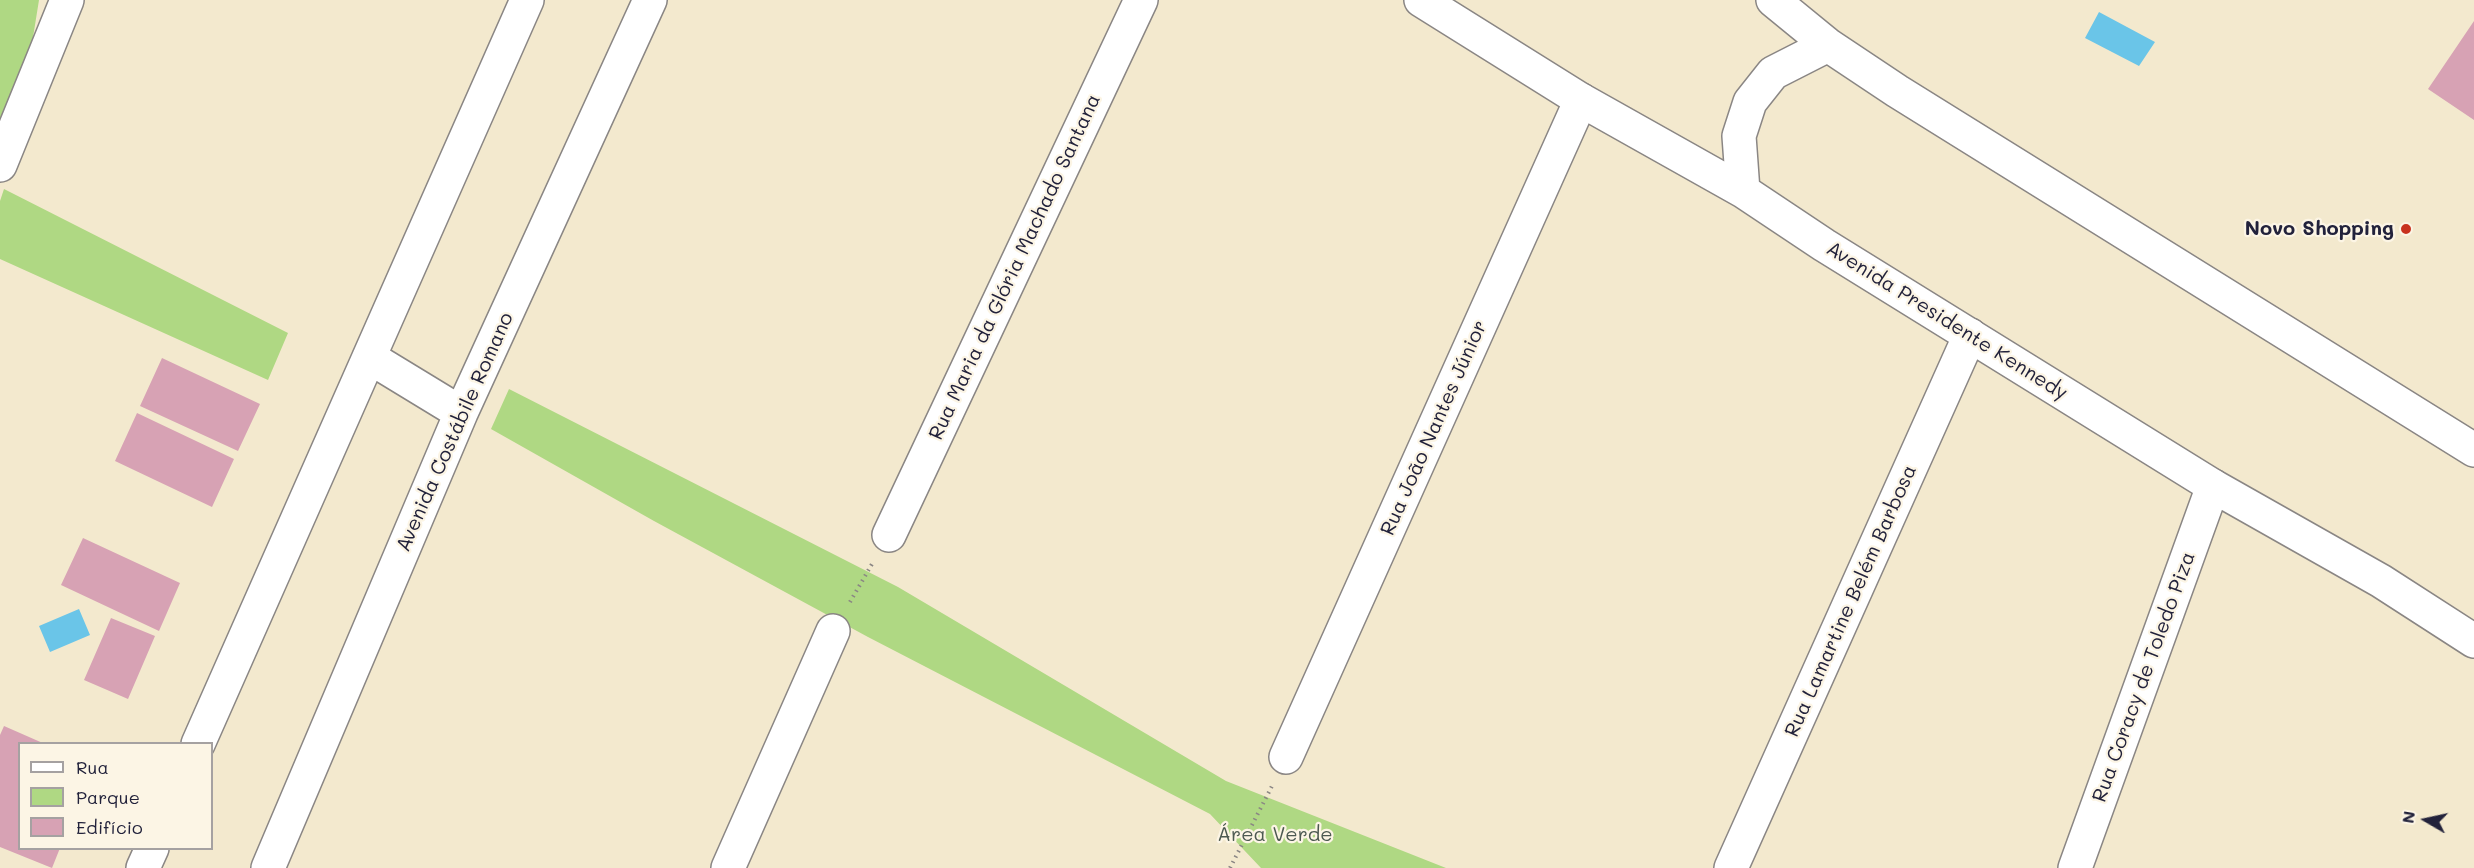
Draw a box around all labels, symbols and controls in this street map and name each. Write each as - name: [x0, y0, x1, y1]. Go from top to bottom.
- street label: Rua Maria da Glória Machado Santana: [924, 90, 1106, 444]
- place label: Novo Shopping: [2245, 217, 2394, 241]
- marker: Novo Shopping: [2399, 222, 2413, 236]
- street label: Avenida Presidente Kennedy: [1822, 237, 2072, 405]
- street label: Avenida Costábile Romano: [391, 309, 519, 555]
- street label: Rua João Nantes Júnior: [1376, 317, 1492, 539]
- street label: Rua Lamartine Belém Barbosa: [1780, 461, 1922, 741]
- street label: Rua Coracy de Toledo Piza: [2087, 549, 2201, 805]
- legend: [18, 742, 213, 850]
- text: Rua: [76, 755, 109, 779]
- text: Parque: [76, 785, 140, 809]
- north arrow: [2396, 790, 2456, 850]
- text: N: [2396, 809, 2419, 825]
- text: Edifício: [76, 815, 143, 839]
- park label: Área Verde: [1217, 823, 1333, 847]

